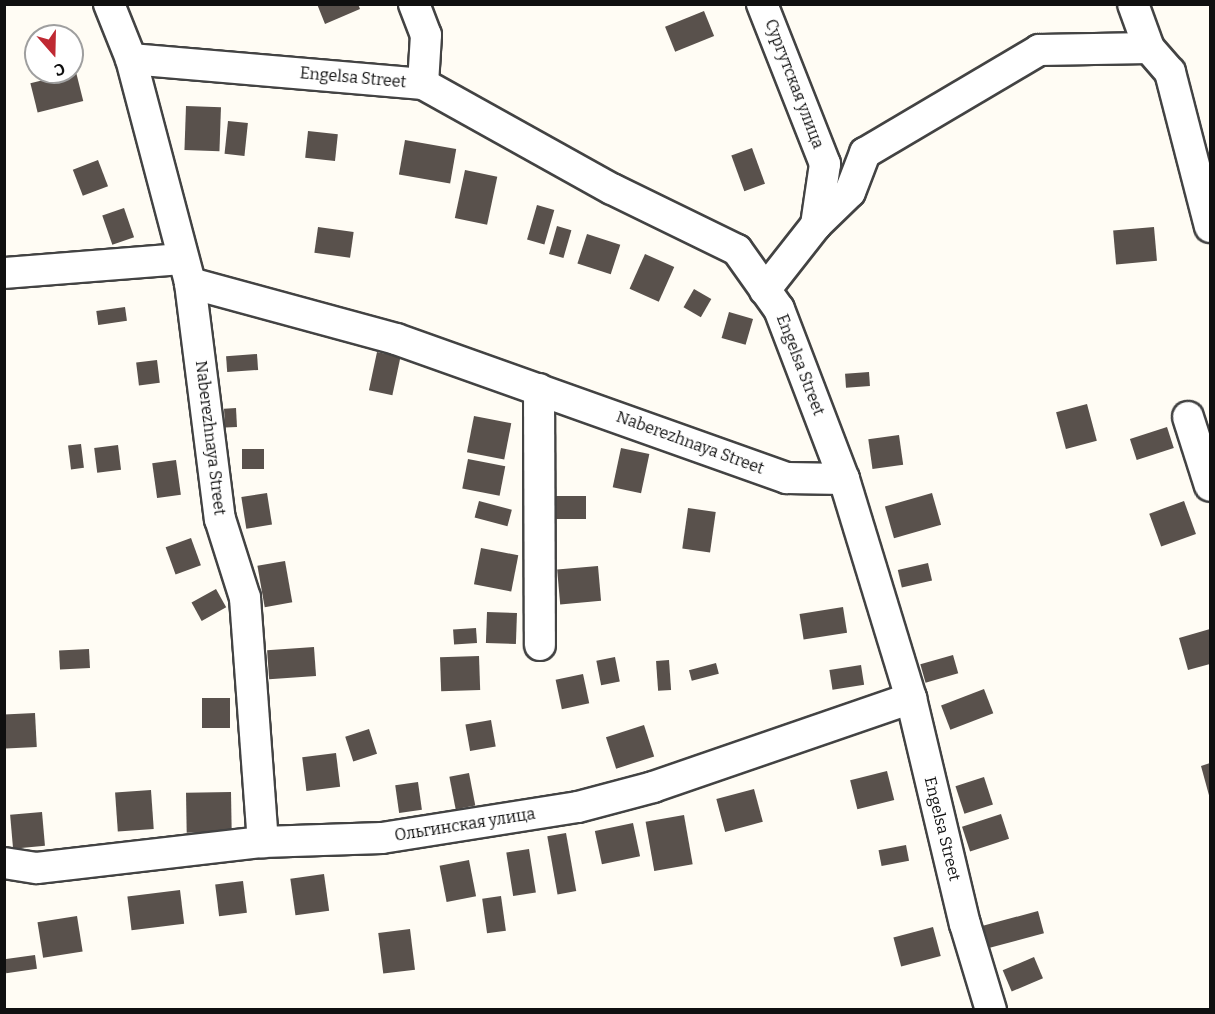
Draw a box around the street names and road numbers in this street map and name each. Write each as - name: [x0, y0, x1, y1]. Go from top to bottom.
- street label: Сургутская улица: [760, 17, 828, 151]
- street label: Engelsa Street: [299, 64, 407, 92]
- street label: Engelsa Street: [772, 312, 828, 418]
- street label: Naberezhnaya Street: [191, 359, 229, 517]
- street label: Naberezhnaya Street: [613, 407, 767, 479]
- street label: Engelsa Street: [920, 775, 964, 883]
- street label: Ольгинская улица: [393, 804, 537, 846]

